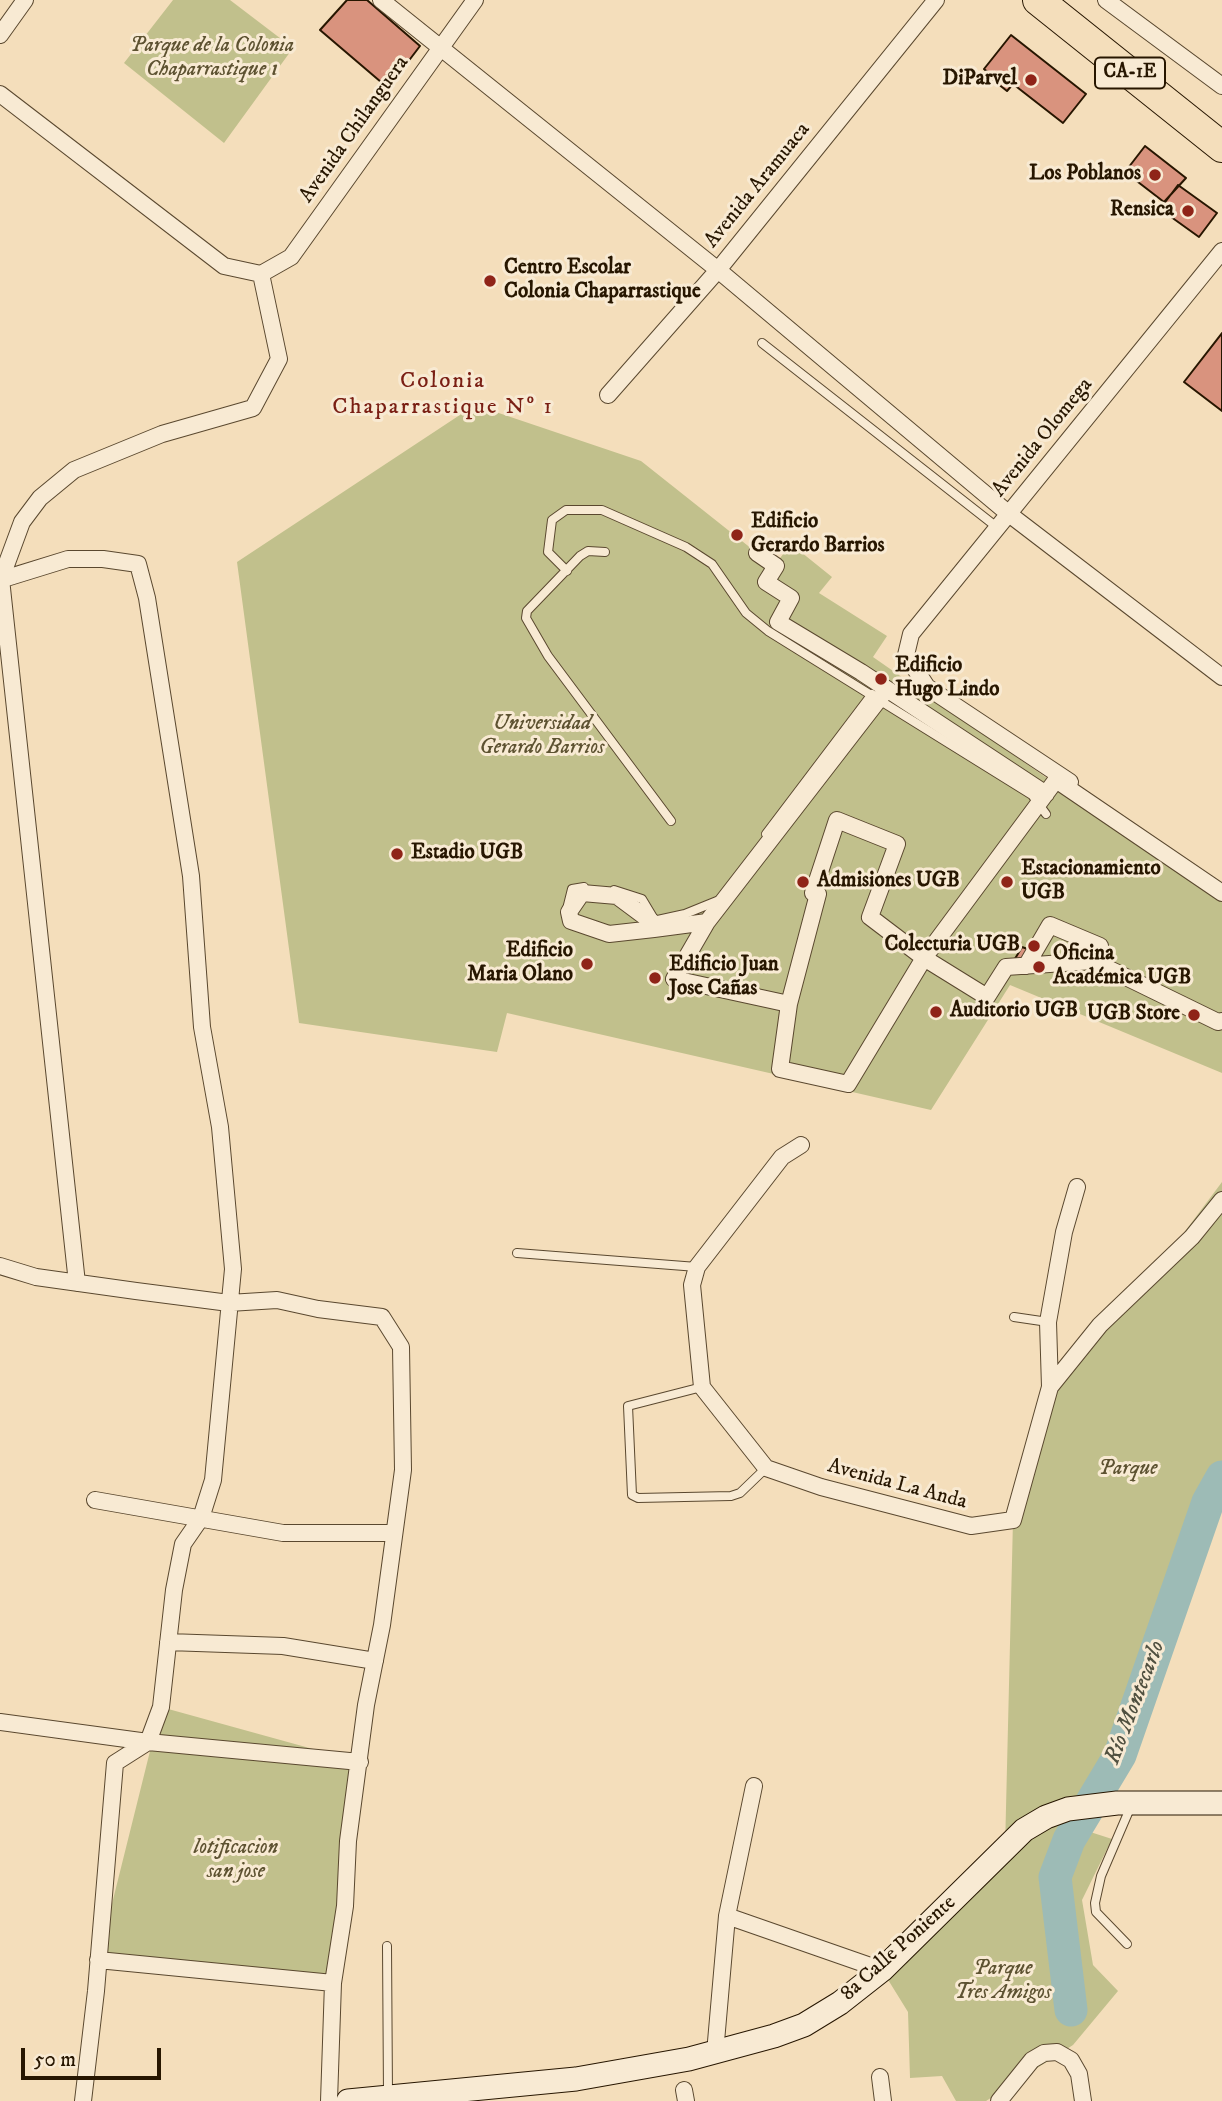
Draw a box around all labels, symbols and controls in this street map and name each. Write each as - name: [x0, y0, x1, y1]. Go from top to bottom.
- park label: Parque de la Colonia Chaparrastique 1: [130, 34, 294, 84]
- street label: Avenida Chilanguera: [295, 52, 415, 208]
- road number: CA-1E: [1095, 58, 1165, 88]
- place label: DiParvel: [943, 67, 1017, 93]
- marker: DiParvel: [1023, 72, 1039, 88]
- street label: Avenida Aramuaca: [700, 118, 816, 254]
- place label: Los Poblanos: [1029, 162, 1141, 188]
- marker: Los Poblanos: [1147, 167, 1163, 183]
- place label: Rensica: [1110, 198, 1174, 224]
- marker: Rensica: [1180, 203, 1196, 219]
- place label: Centro Escolar Colonia Chaparrastique: [504, 256, 701, 306]
- marker: Centro Escolar Colonia Chaparrastique: [482, 273, 498, 289]
- district label: Colonia Chaparrastique Nº 1: [351, 368, 535, 422]
- street label: Avenida Olomega: [987, 373, 1099, 503]
- place label: Edificio Gerardo Barrios: [751, 510, 885, 560]
- marker: Edificio Gerardo Barrios: [729, 527, 745, 543]
- place label: Edificio Hugo Lindo: [895, 654, 1000, 704]
- marker: Edificio Hugo Lindo: [873, 671, 889, 687]
- park label: Universidad Gerardo Barrios: [480, 712, 604, 762]
- place label: Estadio UGB: [411, 841, 523, 867]
- marker: Estadio UGB: [389, 846, 405, 862]
- place label: Estacionamiento UGB: [1021, 857, 1161, 907]
- place label: Admisiones UGB: [817, 869, 960, 895]
- marker: Admisiones UGB: [795, 874, 811, 890]
- marker: Estacionamiento UGB: [999, 874, 1015, 890]
- place label: Colecturia UGB: [884, 933, 1020, 959]
- marker: Colecturia UGB: [1026, 938, 1042, 954]
- place label: Edificio Maria Olano: [467, 939, 573, 989]
- place label: Oficina Académica UGB: [1053, 942, 1191, 992]
- place label: Edificio Juan Jose Cañas: [669, 953, 779, 1003]
- marker: Edificio Maria Olano: [579, 956, 595, 972]
- marker: Oficina Académica UGB: [1031, 959, 1047, 975]
- marker: Edificio Juan Jose Cañas: [647, 970, 663, 986]
- place label: Auditorio UGB: [950, 999, 1078, 1025]
- place label: UGB Store: [1087, 1002, 1180, 1028]
- marker: Auditorio UGB: [928, 1004, 944, 1020]
- marker: UGB Store: [1186, 1007, 1202, 1023]
- street label: Avenida La Anda: [824, 1454, 970, 1516]
- park label: Parque: [1099, 1457, 1157, 1483]
- water label: Río Montecarlo: [1100, 1637, 1172, 1769]
- park label: lotificacion san jose: [194, 1836, 278, 1886]
- street label: 8a Calle Poniente: [836, 1891, 962, 2007]
- park label: Parque Tres Amigos: [955, 1957, 1051, 2007]
- scale bar: [24, 2035, 164, 2078]
- text: 50 m: [34, 2047, 76, 2073]

